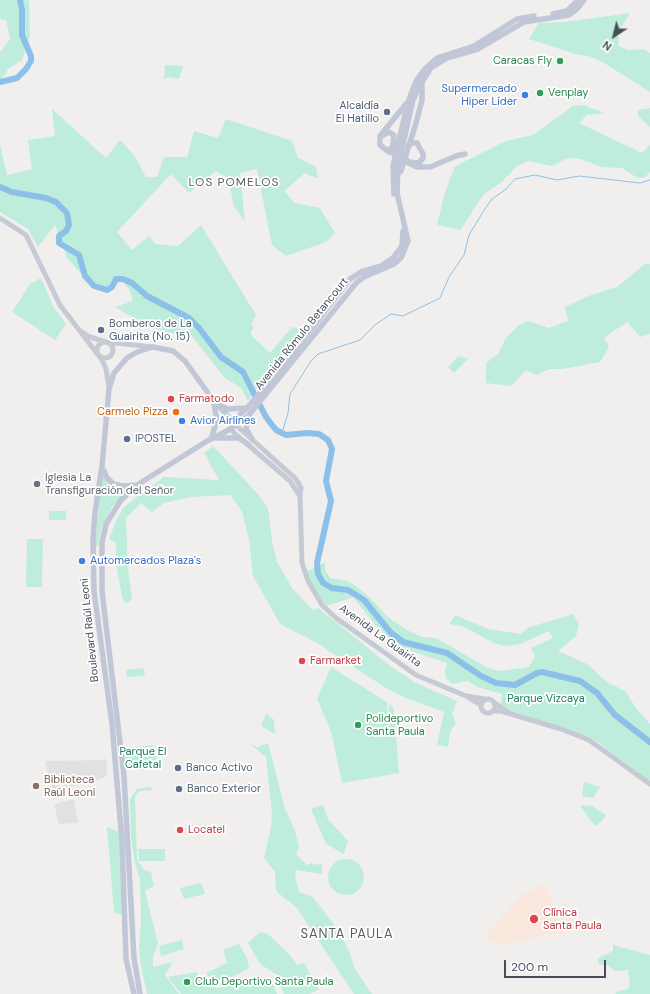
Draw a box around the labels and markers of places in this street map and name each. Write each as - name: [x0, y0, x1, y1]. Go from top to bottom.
- place label: Caracas Fly: [493, 54, 552, 68]
- marker: Caracas Fly: [555, 56, 565, 66]
- place label: Supermercado Hiper Líder: [442, 82, 517, 108]
- place label: Venplay: [548, 86, 588, 100]
- marker: Venplay: [535, 88, 545, 98]
- marker: Supermercado Hiper Líder: [520, 90, 530, 100]
- place label: Alcaldía El Hatillo: [336, 99, 379, 125]
- marker: Alcaldía El Hatillo: [382, 107, 392, 117]
- place label: Bomberos de La Guairita (No. 15): [109, 317, 192, 343]
- marker: Bomberos de La Guairita (No. 15): [96, 325, 106, 335]
- place label: Farmatodo: [179, 392, 234, 406]
- marker: Farmatodo: [166, 394, 176, 404]
- place label: Carmelo Pizza: [97, 405, 168, 419]
- marker: Carmelo Pizza: [171, 407, 181, 417]
- place label: Avior Airlines: [190, 414, 256, 428]
- marker: Avior Airlines: [177, 416, 187, 426]
- place label: IPOSTEL: [135, 432, 177, 446]
- marker: IPOSTEL: [122, 434, 132, 444]
- place label: Iglesia La Transfiguración del Señor: [45, 471, 174, 497]
- marker: Iglesia La Transfiguración del Señor: [32, 479, 42, 489]
- place label: Automercados Plaza's: [90, 554, 201, 568]
- marker: Automercados Plaza's: [77, 556, 87, 566]
- place label: Farmarket: [310, 654, 361, 668]
- marker: Farmarket: [297, 656, 307, 666]
- place label: Polideportivo Santa Paula: [366, 712, 433, 738]
- marker: Polideportivo Santa Paula: [353, 720, 363, 730]
- place label: Banco Activo: [186, 761, 253, 775]
- marker: Banco Activo: [173, 763, 183, 773]
- place label: Biblioteca Raúl Leoni: [44, 773, 95, 799]
- marker: Biblioteca Raúl Leoni: [31, 781, 41, 791]
- place label: Banco Exterior: [187, 782, 261, 796]
- marker: Banco Exterior: [174, 784, 184, 794]
- place label: Locatel: [188, 823, 225, 837]
- marker: Locatel: [175, 825, 185, 835]
- place label: Clínica Santa Paula: [543, 906, 602, 932]
- marker: Clínica Santa Paula: [528, 913, 540, 925]
- place label: Club Deportivo Santa Paula: [195, 975, 333, 989]
- marker: Club Deportivo Santa Paula: [182, 977, 192, 987]

